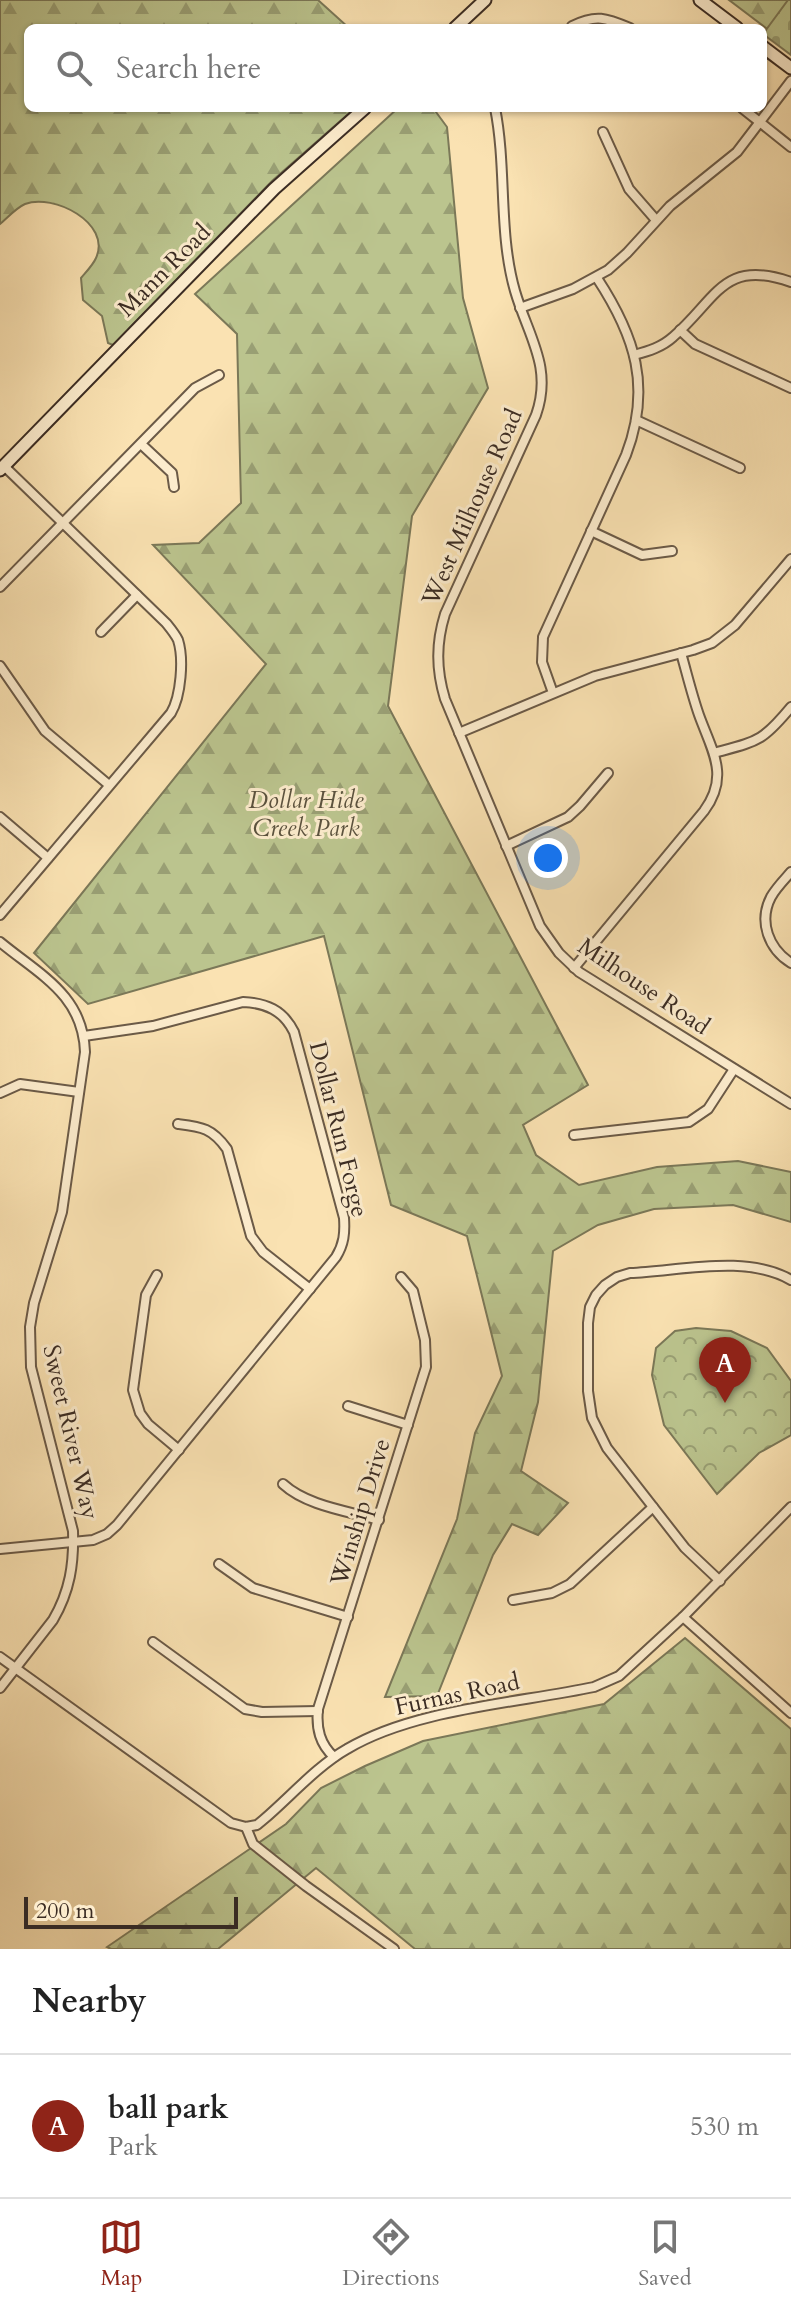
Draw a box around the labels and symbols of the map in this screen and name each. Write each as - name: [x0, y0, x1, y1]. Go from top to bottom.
- street label: Mann Road: [110, 216, 218, 324]
- street label: West Milhouse Road: [414, 403, 531, 612]
- park label: Dollar Hide Creek Park: [249, 784, 364, 845]
- your location: [528, 838, 568, 878]
- street label: Milhouse Road: [571, 930, 717, 1043]
- street label: Dollar Run Forge: [301, 1038, 376, 1220]
- pin: A: [699, 1337, 751, 1403]
- street label: Sweet River Way: [34, 1342, 107, 1523]
- street label: Winship Drive: [322, 1435, 398, 1591]
- street label: Furnas Road: [392, 1665, 523, 1724]
- scale bar: [24, 1893, 238, 1929]

